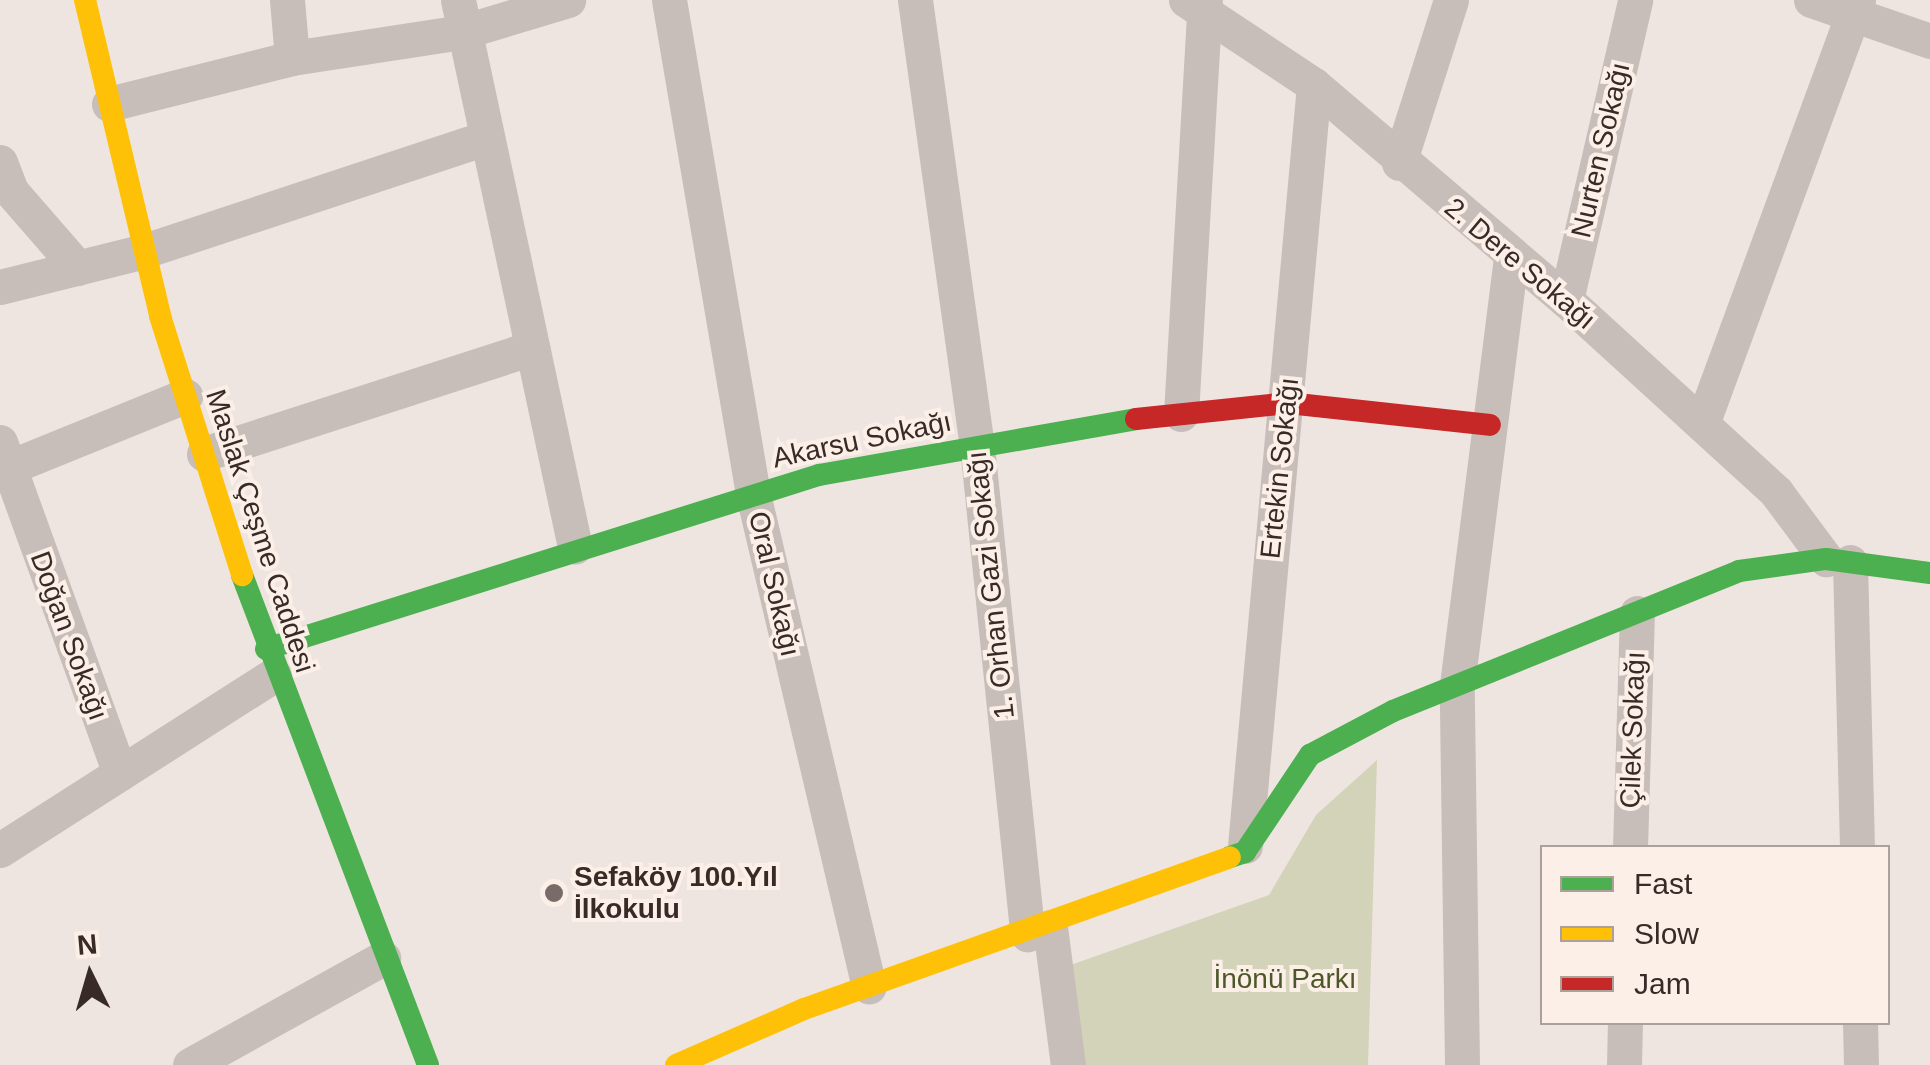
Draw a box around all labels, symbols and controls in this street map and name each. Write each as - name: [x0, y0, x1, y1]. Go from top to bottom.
- street label: Nurten Sokağı: [1564, 59, 1638, 241]
- street label: 2. Dere Sokağı: [1438, 191, 1602, 337]
- street label: Ertekin Sokağı: [1254, 376, 1306, 560]
- street label: Maslak Çeşme Caddesi: [198, 385, 322, 677]
- street label: Akarsu Sokağı: [769, 405, 955, 475]
- street label: 1. Orhan Gazi Sokağı: [960, 449, 1022, 721]
- street label: Oral Sokağı: [741, 508, 807, 660]
- street label: Doğan Sokağı: [23, 547, 115, 725]
- street label: Çilek Sokağı: [1613, 651, 1653, 809]
- legend: [1540, 845, 1890, 1025]
- place label: Sefaköy 100.Yıl İlkokulu: [574, 860, 778, 926]
- text: Fast: [1634, 867, 1692, 900]
- marker: Sefaköy 100.Yıl İlkokulu: [543, 882, 565, 904]
- text: Slow: [1634, 917, 1699, 950]
- north arrow: [40, 925, 140, 1025]
- text: N: [76, 928, 99, 961]
- park label: İnönü Parkı: [1213, 962, 1357, 996]
- text: Jam: [1634, 967, 1691, 1000]

